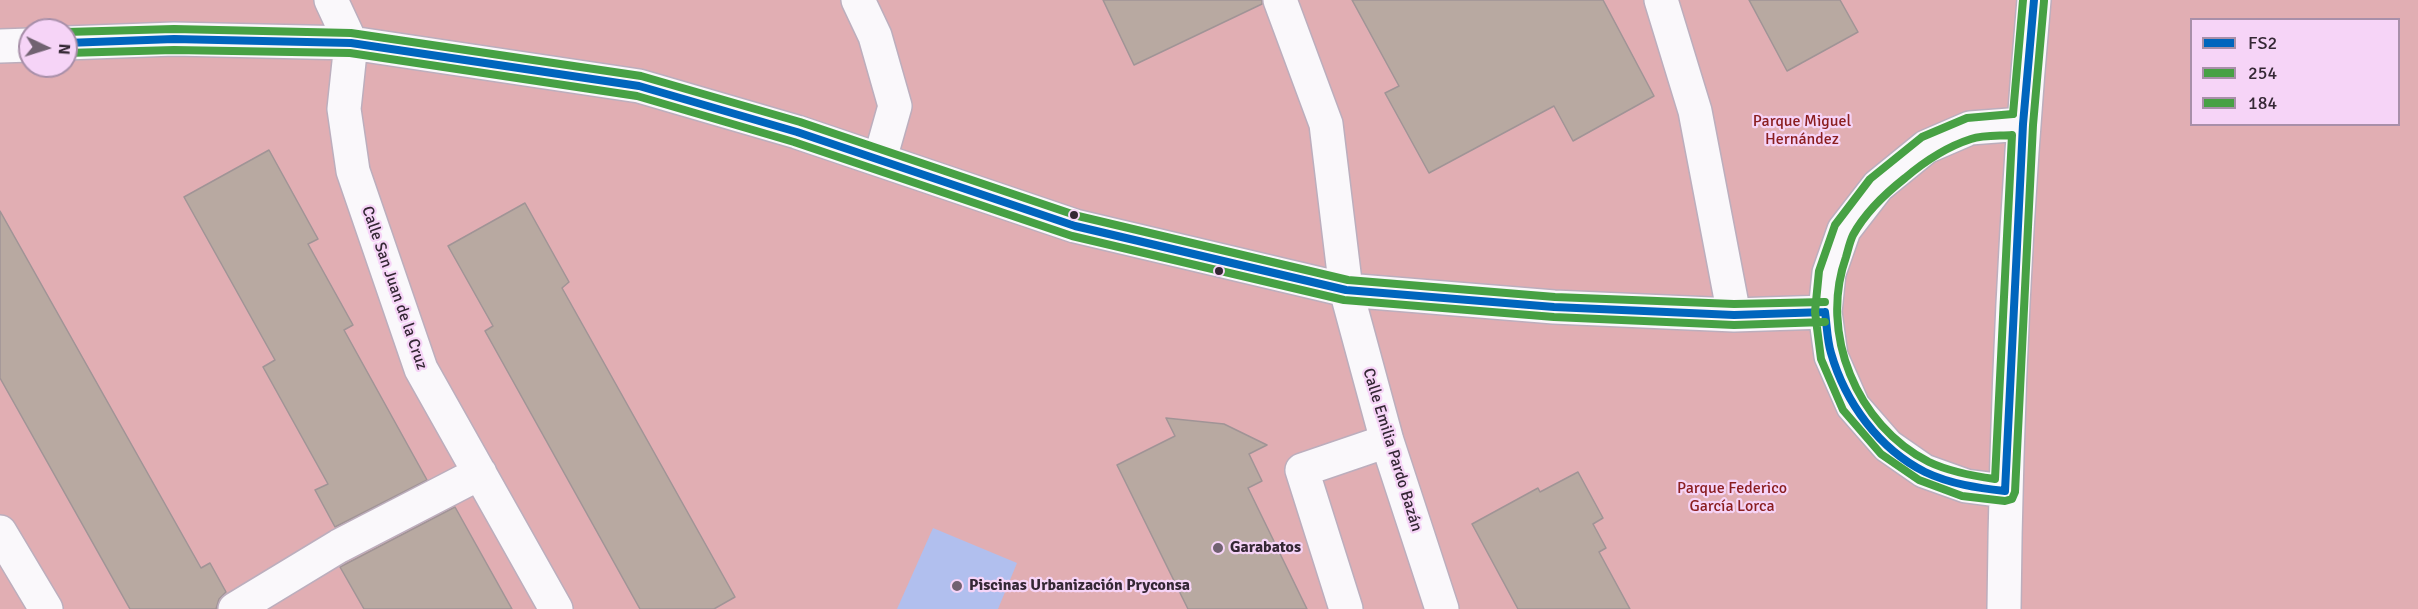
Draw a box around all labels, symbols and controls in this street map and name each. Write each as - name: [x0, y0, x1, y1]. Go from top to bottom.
- north arrow: [18, 18, 78, 78]
- legend: [2190, 18, 2400, 126]
- text: FS2: [2248, 32, 2277, 54]
- text: N: [54, 43, 74, 55]
- text: 254: [2248, 62, 2277, 84]
- text: 184: [2248, 92, 2277, 114]
- park label: Parque Miguel Hernández: [1753, 112, 1851, 150]
- street label: Calle San Juan de la Cruz: [357, 204, 431, 372]
- unlabelled marker: [1068, 209, 1080, 221]
- unlabelled marker: [1213, 265, 1225, 277]
- street label: Calle Emilia Pardo Bazán: [1358, 366, 1426, 534]
- park label: Parque Federico García Lorca: [1677, 479, 1787, 517]
- place label: Garabatos: [1230, 538, 1301, 558]
- marker: Garabatos: [1211, 541, 1225, 555]
- place label: Piscinas Urbanización Pryconsa: [969, 576, 1190, 596]
- marker: Piscinas Urbanización Pryconsa: [950, 579, 964, 593]

